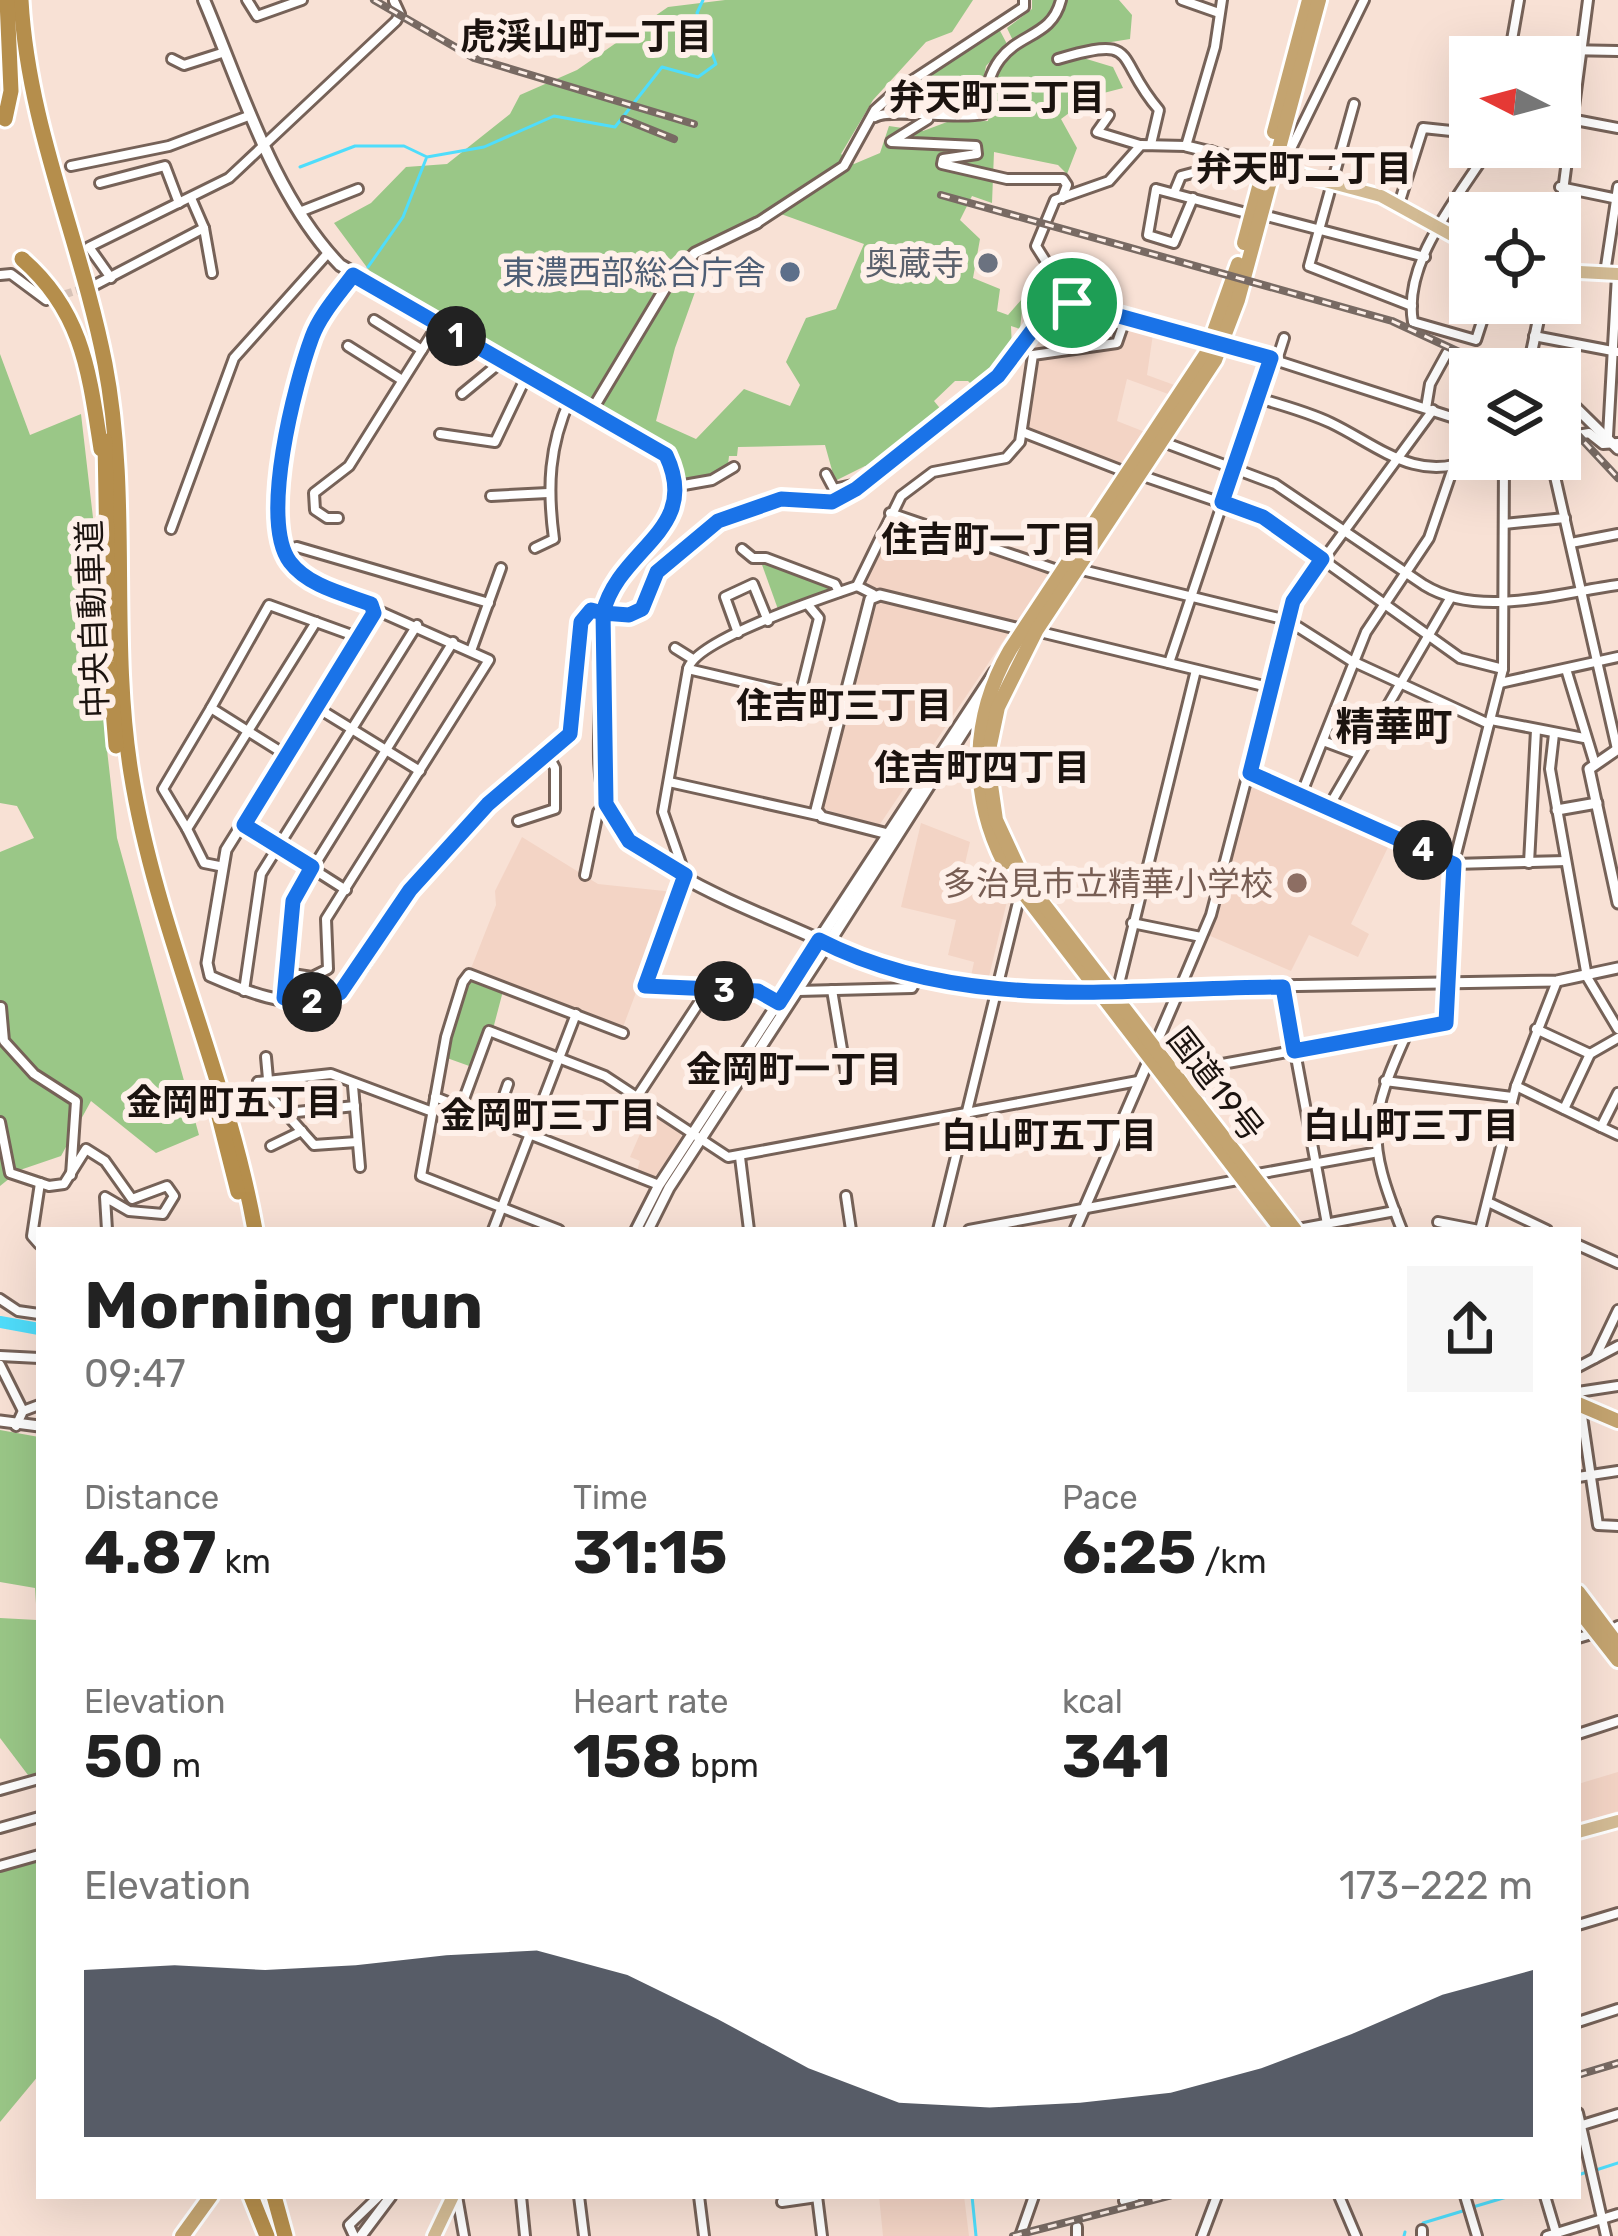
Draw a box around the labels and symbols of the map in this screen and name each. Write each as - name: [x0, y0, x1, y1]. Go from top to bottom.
- district label: 虎渓山町一丁目: [460, 15, 712, 58]
- north arrow: [1449, 36, 1581, 168]
- district label: 弁天町三丁目: [889, 76, 1105, 119]
- district label: 弁天町二丁目: [1196, 147, 1412, 190]
- place label: 奥蔵寺: [865, 244, 964, 283]
- marker: 奥蔵寺: [975, 250, 1001, 276]
- pin: [1021, 252, 1123, 354]
- place label: 東濃西部総合庁舎: [502, 253, 766, 292]
- marker: 東濃西部総合庁舎: [777, 259, 803, 285]
- pin: 1: [426, 306, 486, 366]
- district label: 住吉町一丁目: [881, 518, 1097, 561]
- street label: 中央自動車道: [70, 519, 115, 719]
- district label: 住吉町三丁目: [736, 684, 952, 727]
- district label: 精華町: [1335, 704, 1453, 750]
- district label: 住吉町四丁目: [874, 746, 1090, 789]
- pin: 4: [1393, 820, 1453, 880]
- place label: 多治見市立精華小学校: [943, 864, 1273, 903]
- marker: 多治見市立精華小学校: [1284, 870, 1310, 896]
- pin: 3: [694, 961, 754, 1021]
- pin: 2: [282, 972, 342, 1032]
- street label: 国道19号: [1159, 1020, 1272, 1149]
- district label: 金岡町一丁目: [686, 1048, 902, 1091]
- district label: 金岡町五丁目: [126, 1081, 342, 1124]
- district label: 金岡町三丁目: [440, 1094, 656, 1137]
- district label: 白山町三丁目: [1303, 1104, 1519, 1147]
- district label: 白山町五丁目: [941, 1114, 1157, 1157]

